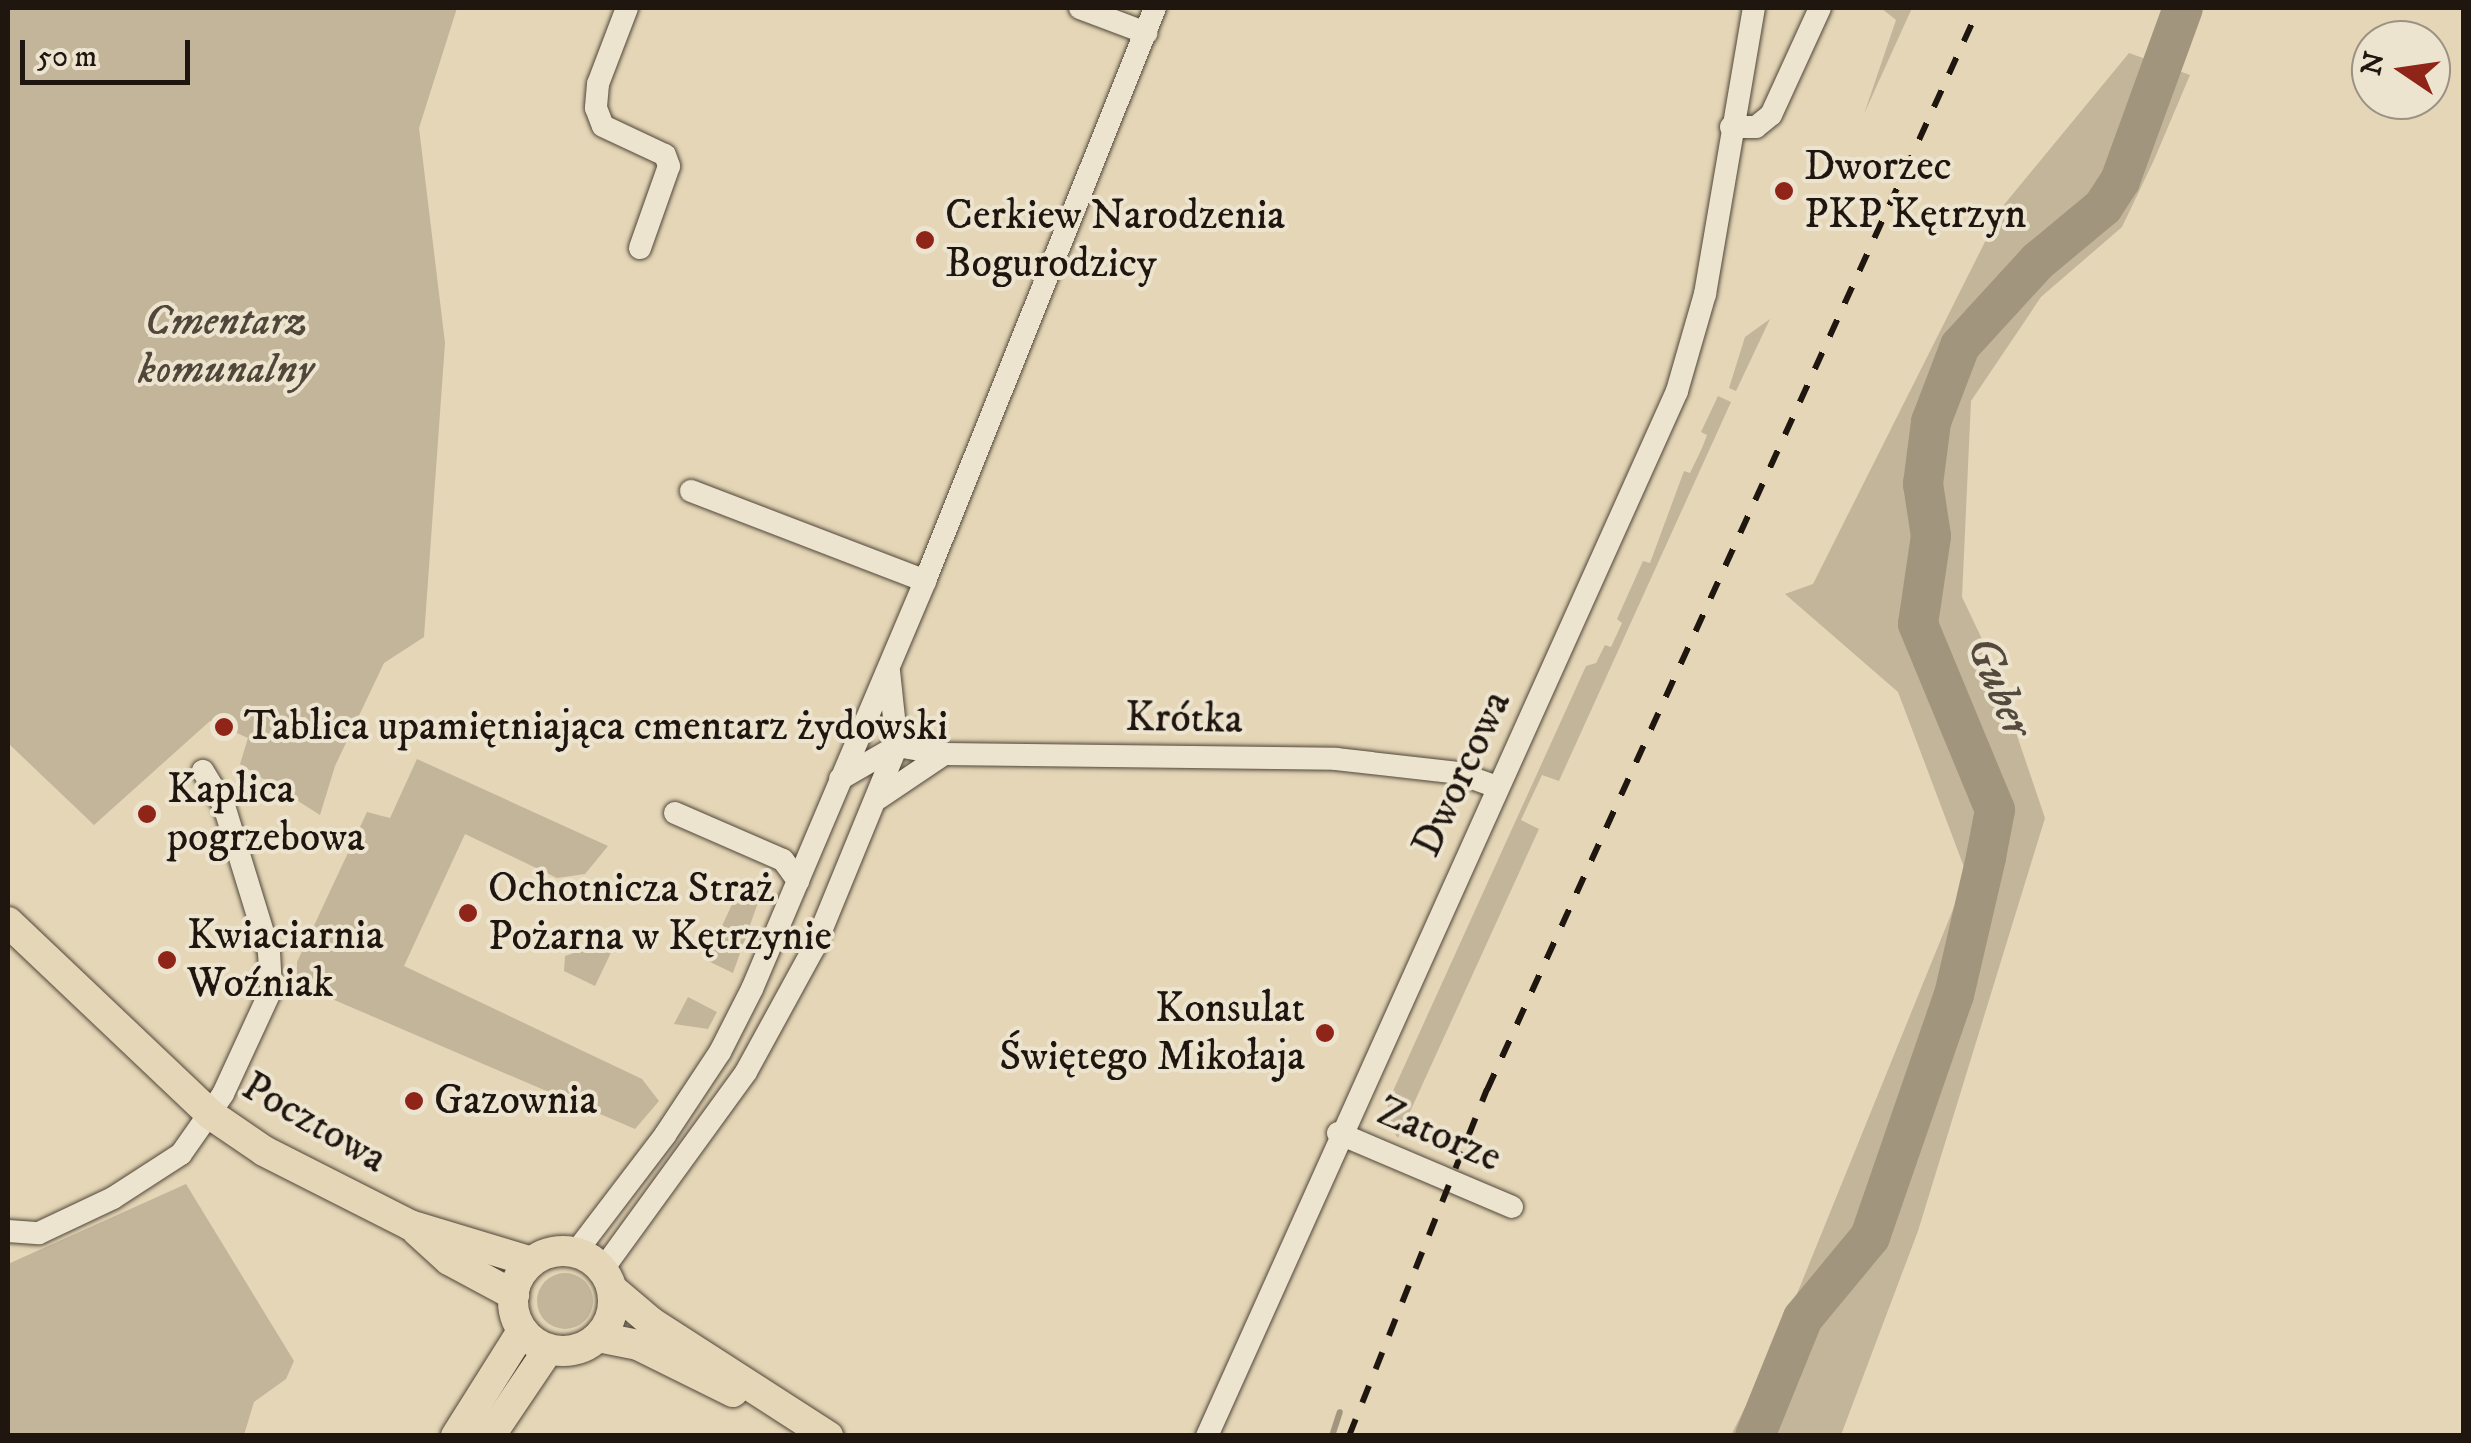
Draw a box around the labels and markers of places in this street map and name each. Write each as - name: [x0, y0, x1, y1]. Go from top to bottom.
- place label: Dworzec PKP Kętrzyn: [1804, 142, 2026, 240]
- marker: Dworzec PKP Kętrzyn: [1773, 180, 1795, 202]
- place label: Cerkiew Narodzenia Bogurodzicy: [945, 191, 1285, 290]
- marker: Cerkiew Narodzenia Bogurodzicy: [914, 229, 936, 251]
- place label: Tablica upamiętniająca cmentarz żydowski: [244, 702, 948, 752]
- marker: Tablica upamiętniająca cmentarz żydowski: [213, 716, 235, 738]
- place label: Kaplica pogrzebowa: [167, 765, 365, 864]
- marker: Kaplica pogrzebowa: [136, 803, 158, 825]
- place label: Ochotnicza Straż Pożarna w Kętrzynie: [488, 864, 832, 962]
- marker: Ochotnicza Straż Pożarna w Kętrzynie: [457, 902, 479, 924]
- place label: Kwiaciarnia Woźniak: [187, 911, 384, 1009]
- marker: Kwiaciarnia Woźniak: [156, 949, 178, 971]
- place label: Konsulat Świętego Mikołaja: [999, 984, 1305, 1082]
- marker: Konsulat Świętego Mikołaja: [1314, 1022, 1336, 1044]
- place label: Gazownia: [434, 1076, 597, 1126]
- marker: Gazownia: [403, 1090, 425, 1112]

